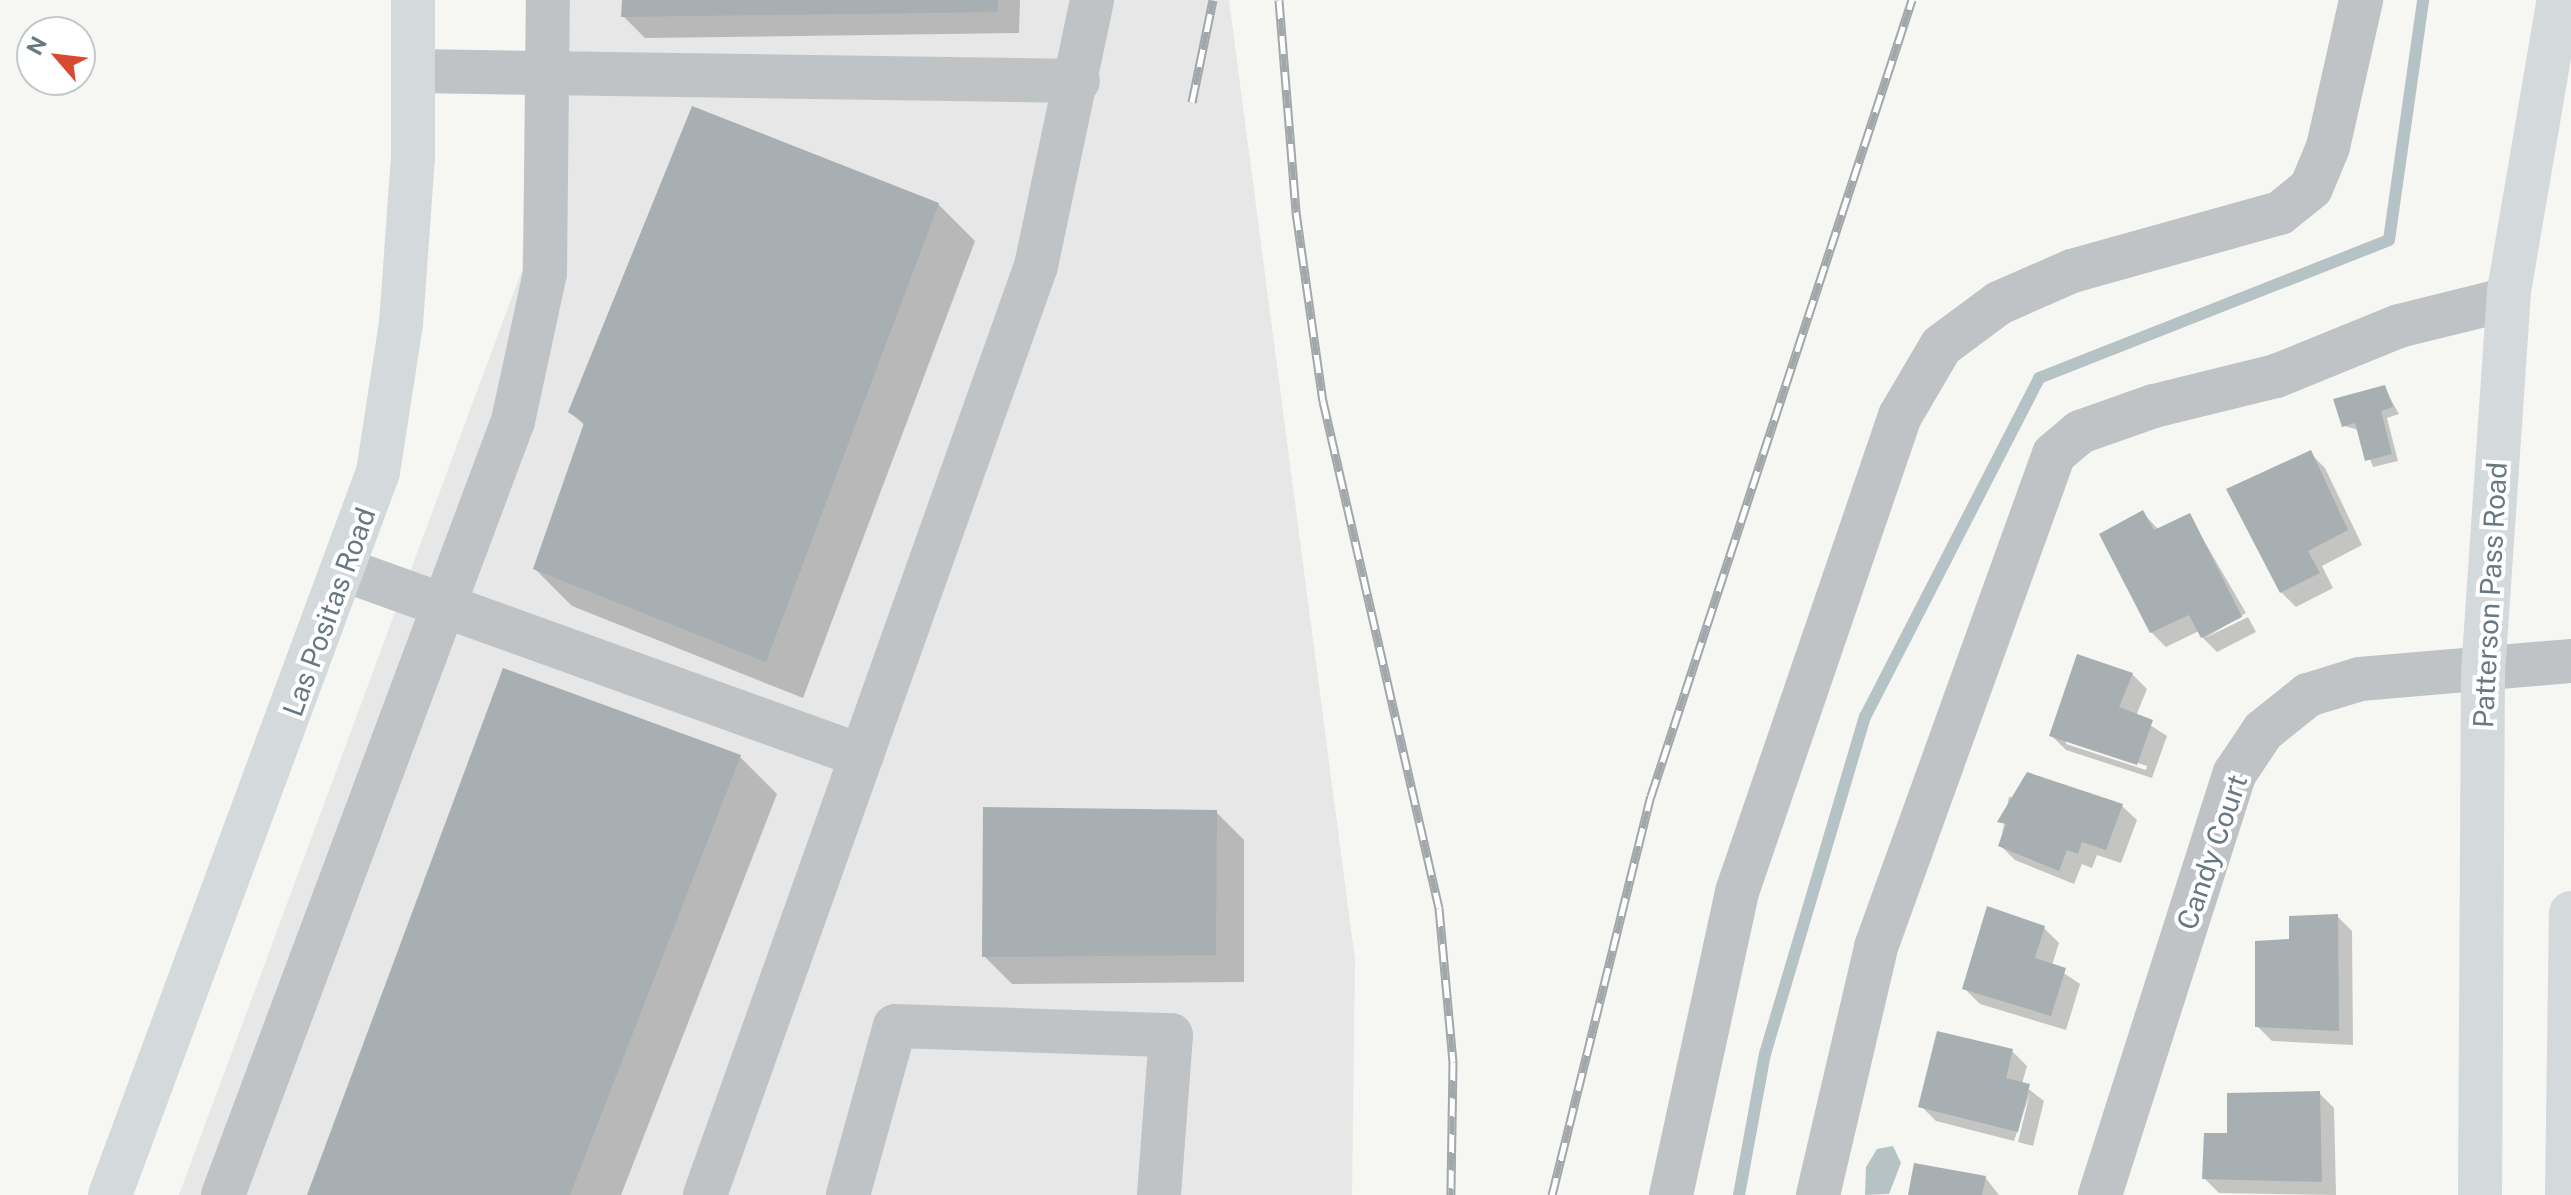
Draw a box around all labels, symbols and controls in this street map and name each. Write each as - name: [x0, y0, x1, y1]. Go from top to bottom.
- north arrow: [16, 16, 96, 96]
- text: N: [21, 32, 52, 59]
- street label: Patterson Pass Road: [2466, 461, 2514, 729]
- street label: Las Positas Road: [276, 503, 382, 721]
- street label: Candy Court: [2170, 770, 2254, 934]

